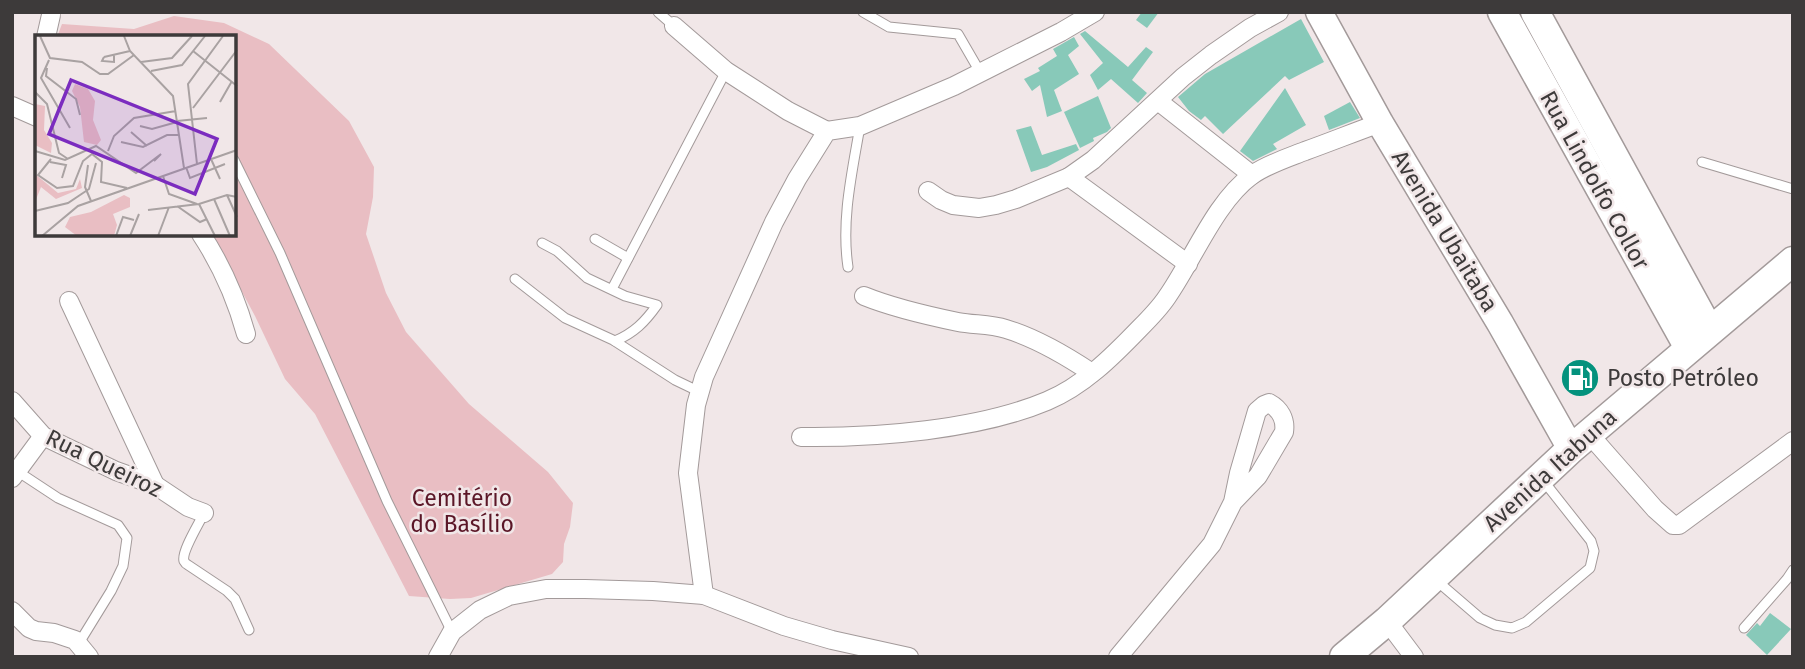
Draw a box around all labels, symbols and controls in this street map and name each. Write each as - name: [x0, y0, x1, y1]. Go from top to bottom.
- inset map: [35, 35, 236, 236]
- street label: Rua Lindolfo Collor: [1534, 86, 1656, 274]
- street label: Avenida Ubaitaba: [1386, 145, 1504, 317]
- fuel station icon: Posto Petróleo: [1559, 357, 1601, 399]
- place label: Posto Petróleo: [1607, 364, 1759, 392]
- street label: Avenida Itabuna: [1478, 403, 1622, 537]
- street label: Rua Queiroz: [41, 423, 167, 503]
- park label: Cemitério do Basílio: [410, 484, 514, 538]

